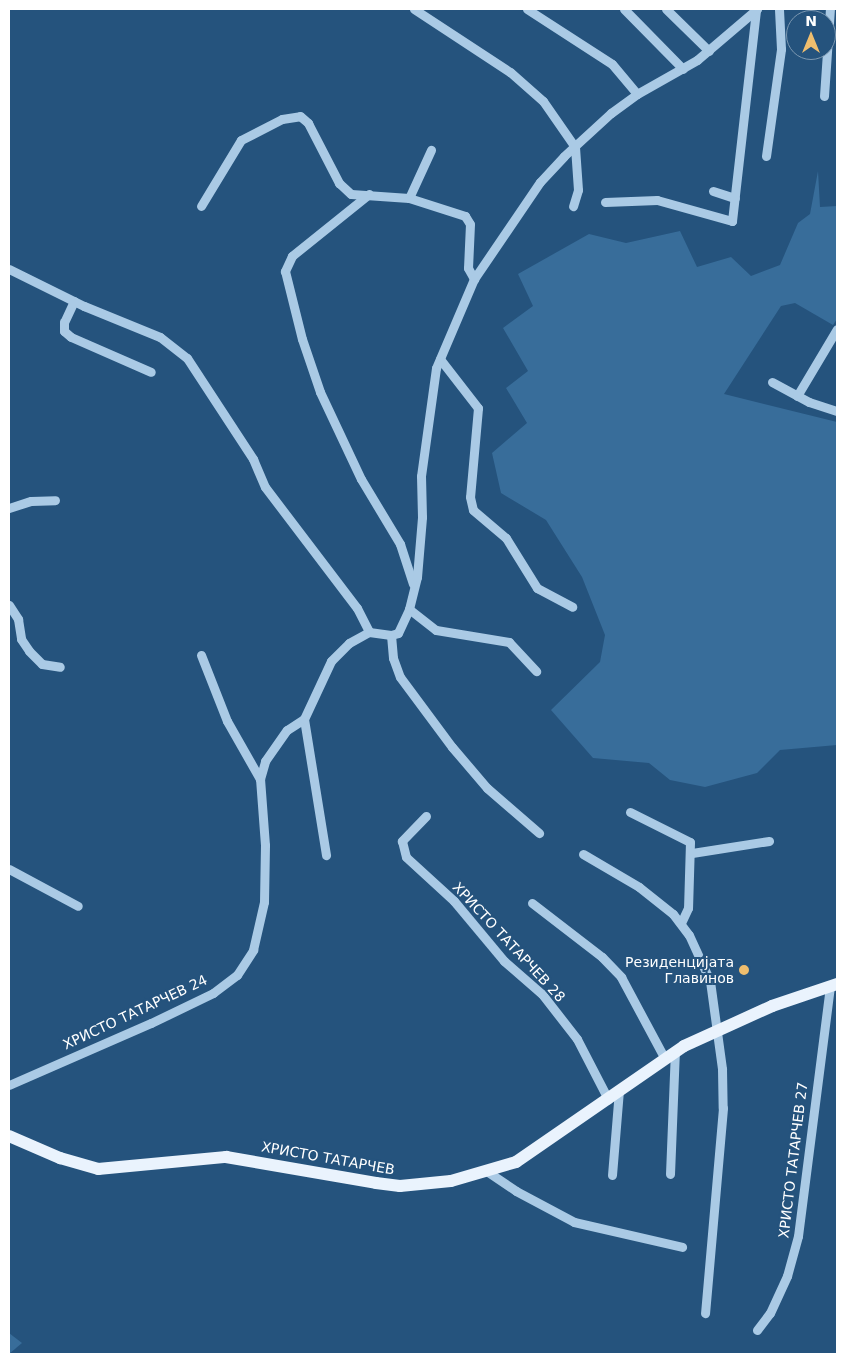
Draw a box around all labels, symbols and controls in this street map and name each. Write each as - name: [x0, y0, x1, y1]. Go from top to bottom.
- north arrow: [786, 10, 836, 60]
- text: N: [805, 13, 817, 29]
- street label: ХРИСТО ТАТАРЧЕВ 28: [449, 879, 569, 1005]
- place label: Резиденцијата Главинов: [625, 954, 734, 986]
- marker: Резиденцијата Главинов: [738, 964, 750, 976]
- street label: ХРИСТО ТАТАРЧЕВ 24: [60, 971, 210, 1053]
- street label: ХРИСТО ТАТАРЧЕВ 27: [775, 1081, 811, 1239]
- street label: ХРИСТО ТАТАРЧЕВ: [260, 1138, 396, 1178]

